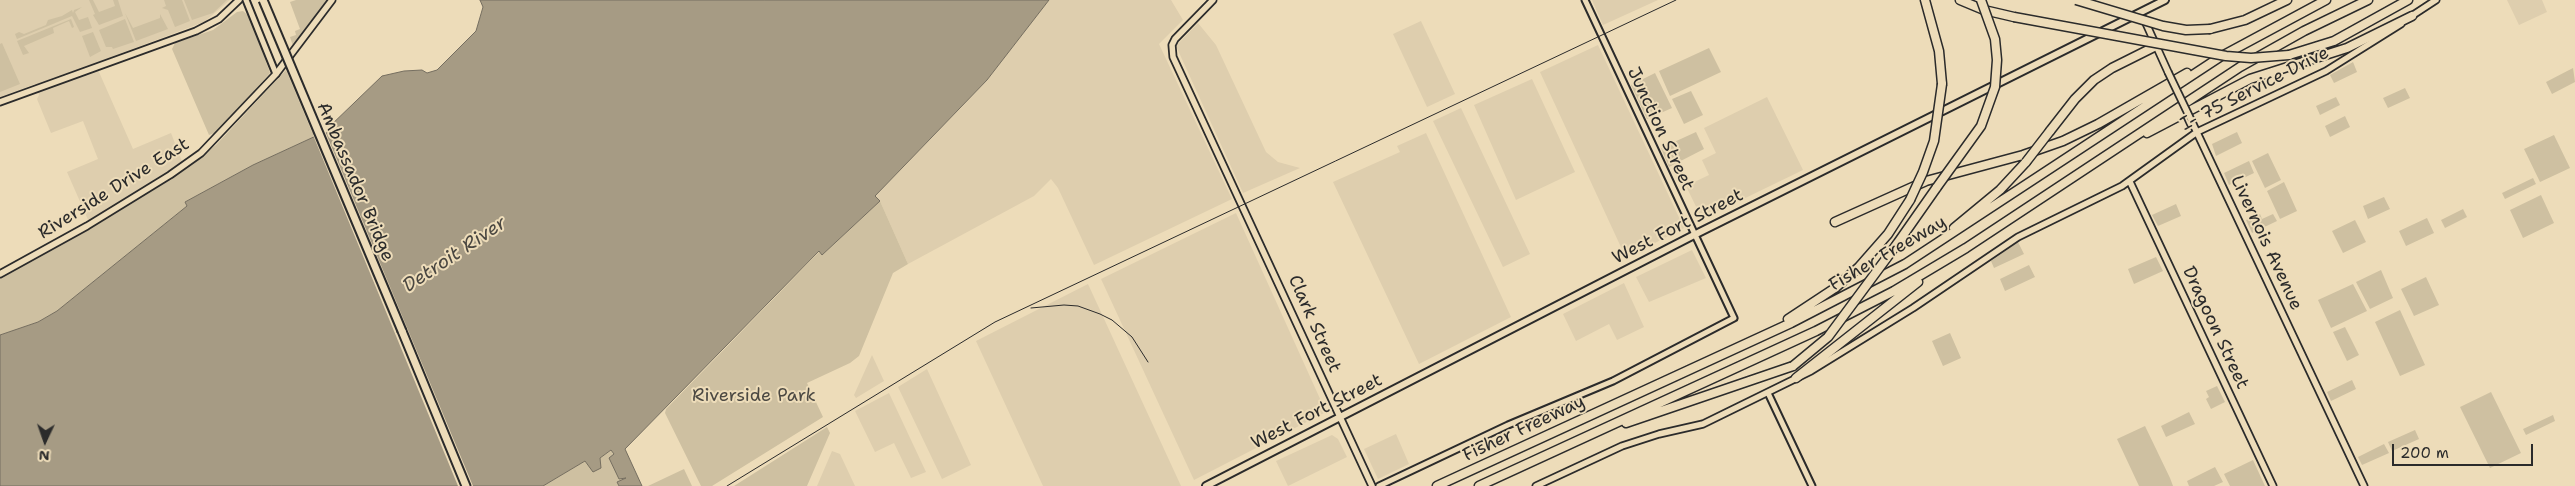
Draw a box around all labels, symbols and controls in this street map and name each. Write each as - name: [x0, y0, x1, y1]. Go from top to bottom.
- street label: I- 75 Service Drive: [2177, 42, 2333, 136]
- street label: Junction Street: [1622, 64, 1698, 194]
- street label: Ambassador Bridge: [312, 99, 398, 265]
- street label: Riverside Drive East: [34, 134, 194, 244]
- street label: Livernois Avenue: [2225, 172, 2307, 314]
- street label: West Fort Street: [1609, 185, 1747, 269]
- water label: Detroit River: [399, 212, 511, 298]
- street label: Fisher Freeway: [1825, 212, 1951, 296]
- street label: Dragoon Street: [2177, 263, 2253, 393]
- street label: Clark Street: [1283, 272, 1345, 376]
- street label: West Fort Street: [1248, 370, 1386, 454]
- park label: Riverside Park: [692, 385, 816, 407]
- street label: Fisher Freeway: [1460, 391, 1588, 467]
- north arrow: [20, 416, 70, 466]
- scale bar: [2395, 434, 2536, 466]
- text: 200 m: [2400, 443, 2449, 463]
- text: N: [38, 447, 50, 465]

